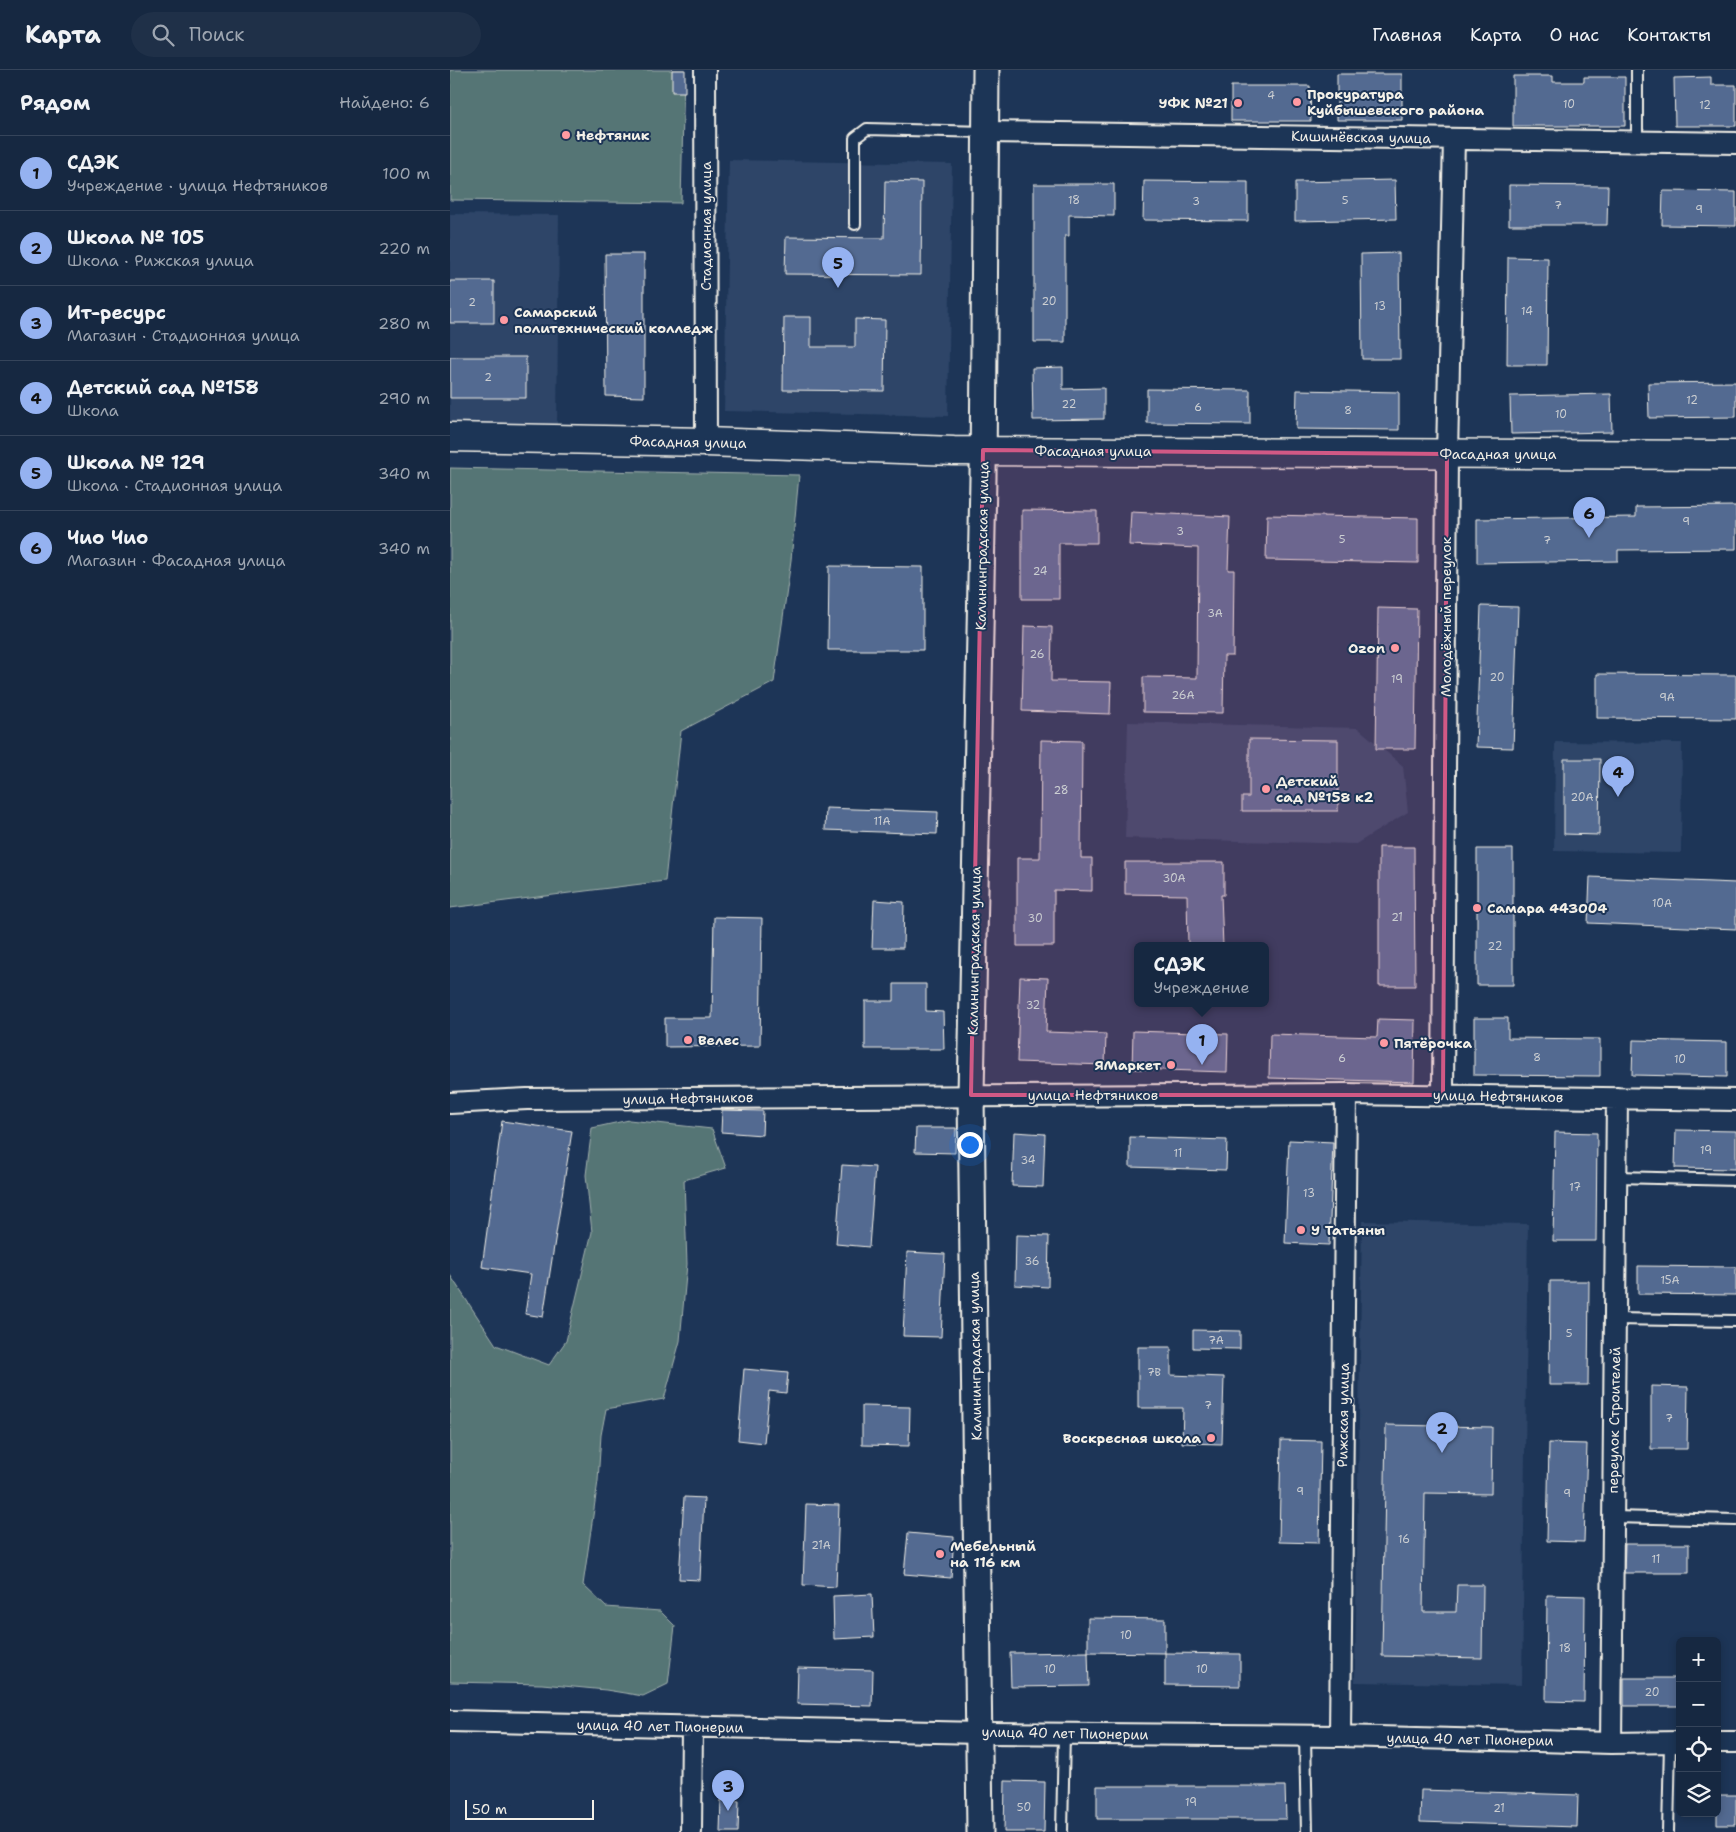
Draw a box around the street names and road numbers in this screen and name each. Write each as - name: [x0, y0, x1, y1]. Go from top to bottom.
- street label: Кишинёвская улица: [1291, 127, 1431, 147]
- street label: Стадионная улица: [697, 161, 715, 291]
- street label: Фасадная улица: [629, 432, 747, 452]
- street label: Фасадная улица: [1035, 442, 1152, 460]
- street label: Фасадная улица: [1440, 445, 1557, 463]
- street label: Калининградская улица: [972, 461, 992, 631]
- street label: Молодёжный переулок: [1437, 536, 1455, 697]
- street label: Калининградская улица: [964, 866, 984, 1036]
- street label: улица Нефтяников: [1028, 1086, 1158, 1104]
- street label: улица Нефтяников: [1433, 1086, 1563, 1106]
- street label: улица Нефтяников: [623, 1088, 753, 1108]
- street label: Калининградская улица: [965, 1271, 985, 1441]
- street label: переулок Строителей: [1604, 1346, 1624, 1494]
- street label: Рижская улица: [1333, 1362, 1353, 1467]
- street label: улица 40 лет Пионерии: [576, 1716, 744, 1736]
- street label: улица 40 лет Пионерии: [981, 1723, 1149, 1743]
- street label: улица 40 лет Пионерии: [1386, 1729, 1554, 1749]

